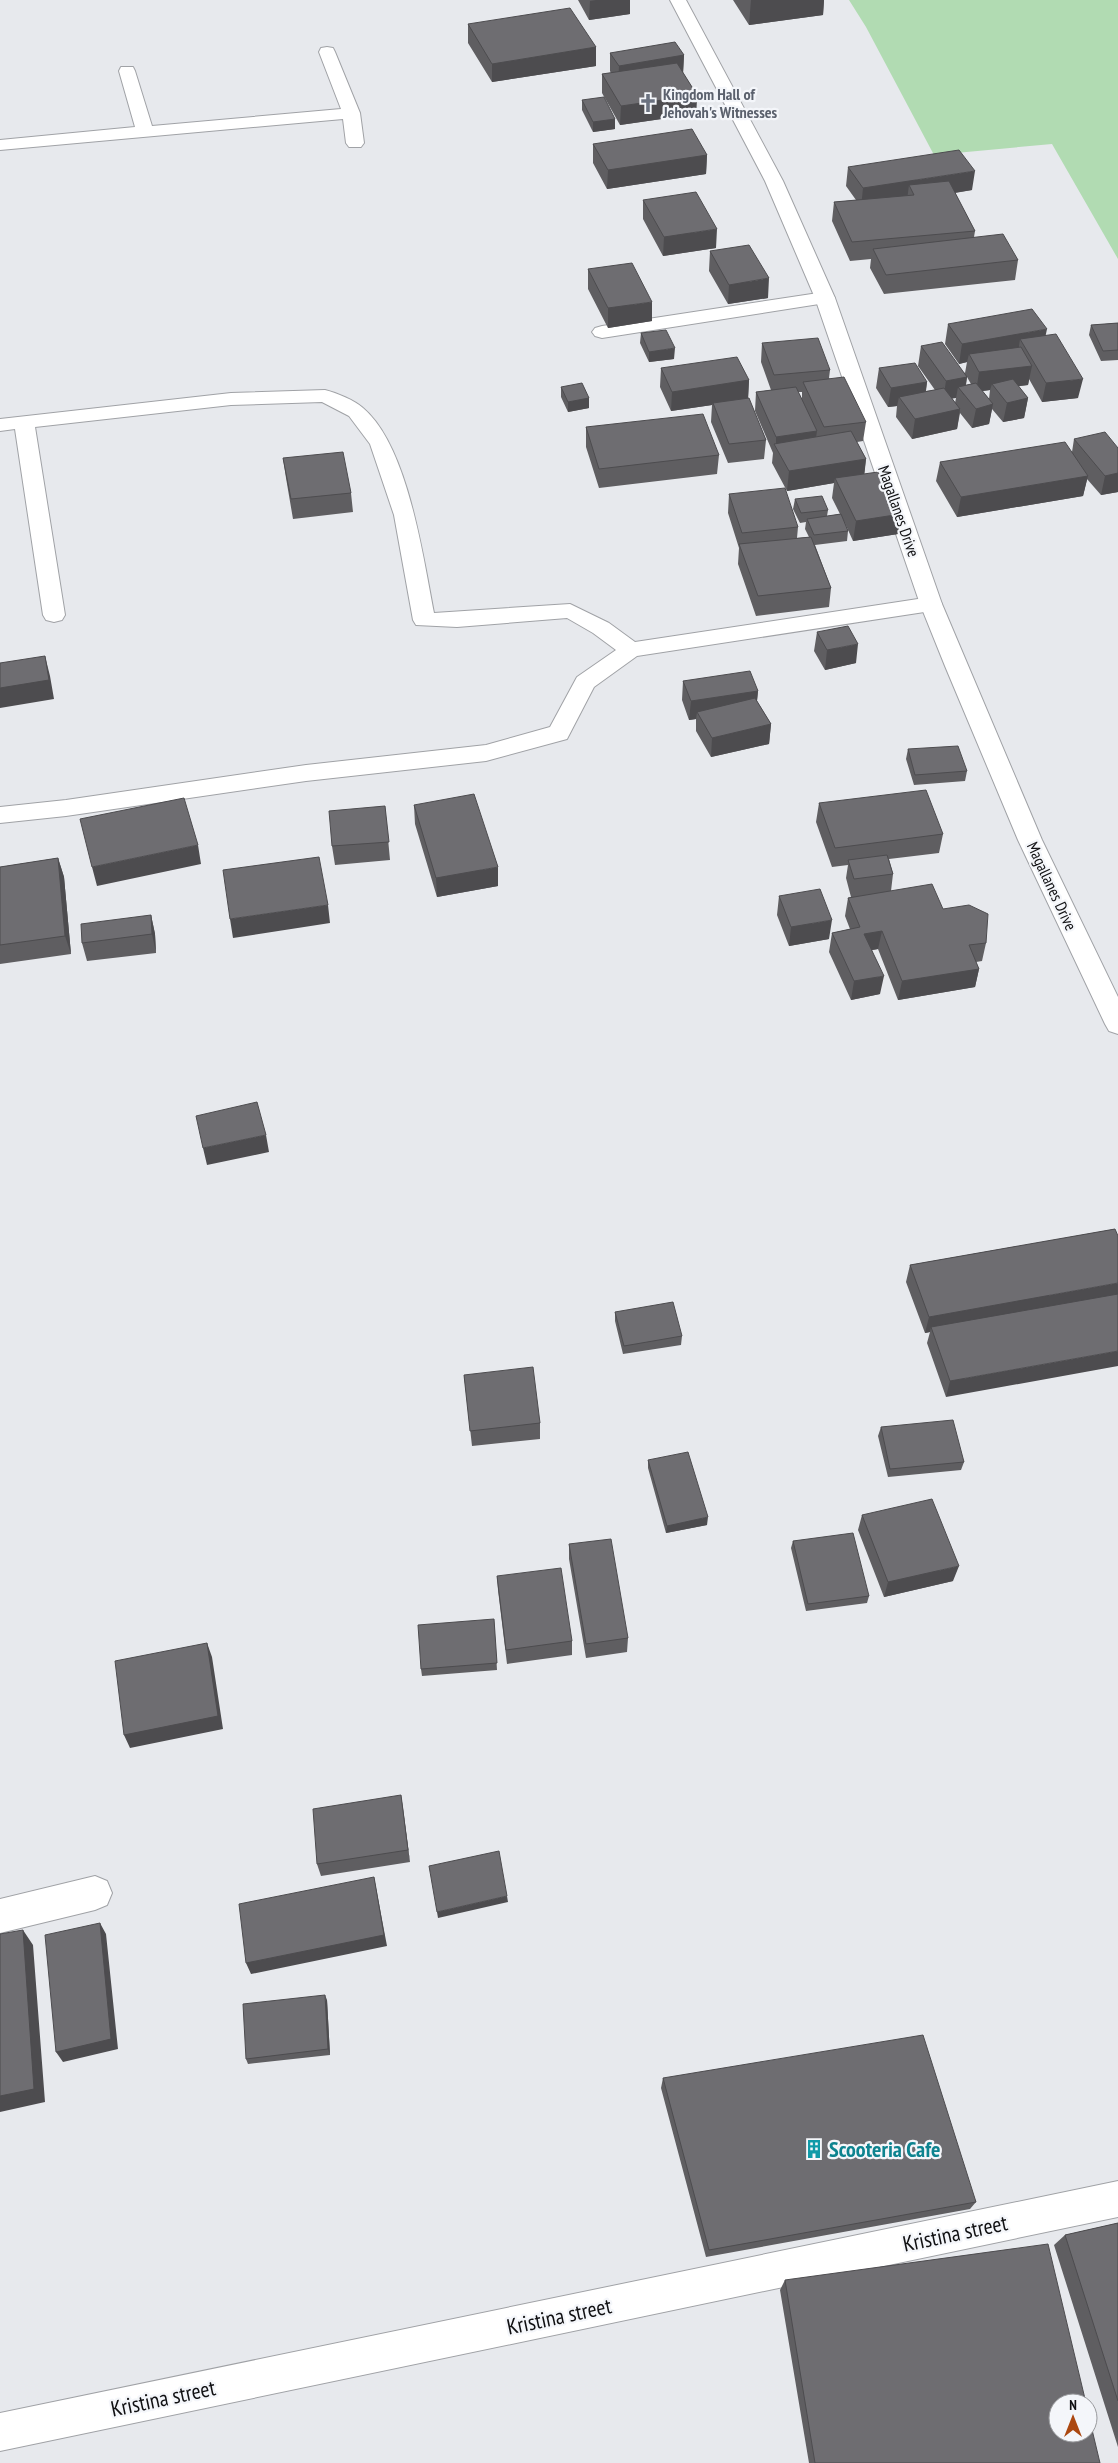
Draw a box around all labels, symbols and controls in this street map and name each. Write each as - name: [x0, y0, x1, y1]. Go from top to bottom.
- place label: Kingdom Hall of Jehovah's Witnesses: [662, 84, 778, 122]
- church icon: Kingdom Hall of Jehovah's Witnesses: [637, 92, 659, 114]
- street label: Magallanes Drive: [874, 463, 924, 559]
- street label: Magallanes Drive: [1023, 839, 1081, 933]
- place label: Scooteria Cafe: [829, 2135, 940, 2163]
- building icon: Scooteria Cafe: [803, 2138, 825, 2160]
- street label: Kristina street: [900, 2208, 1010, 2258]
- street label: Kristina street: [504, 2291, 614, 2341]
- street label: Kristina street: [108, 2373, 218, 2423]
- north arrow: [1048, 2393, 1098, 2443]
- text: N: [1069, 2396, 1077, 2414]

